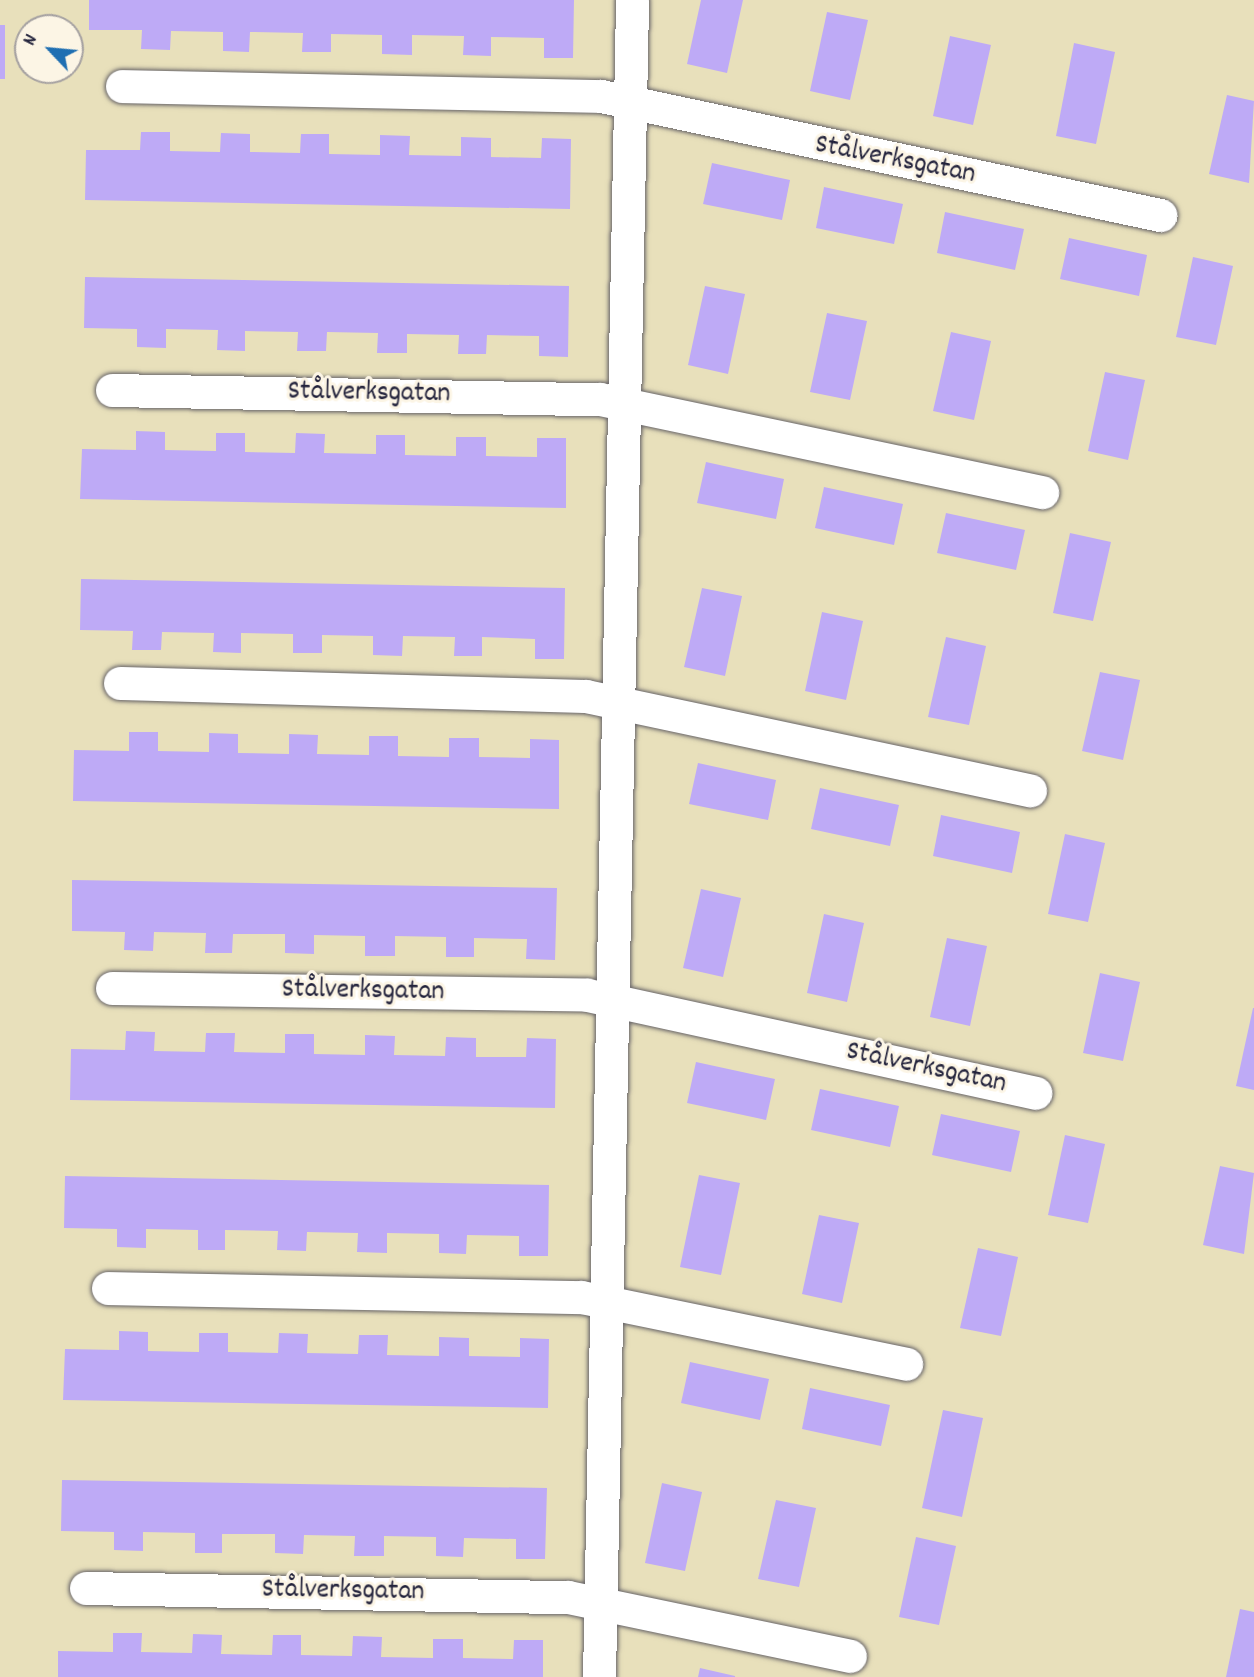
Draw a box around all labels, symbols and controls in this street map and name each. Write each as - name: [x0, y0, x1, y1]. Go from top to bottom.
- north arrow: [14, 14, 84, 84]
- text: N: [17, 30, 46, 51]
- street label: Stålverksgatan: [812, 129, 978, 193]
- street label: Stålverksgatan: [287, 376, 451, 412]
- street label: Stålverksgatan: [281, 974, 445, 1010]
- street label: Stålverksgatan: [843, 1036, 1009, 1102]
- street label: Stålverksgatan: [261, 1574, 425, 1610]

